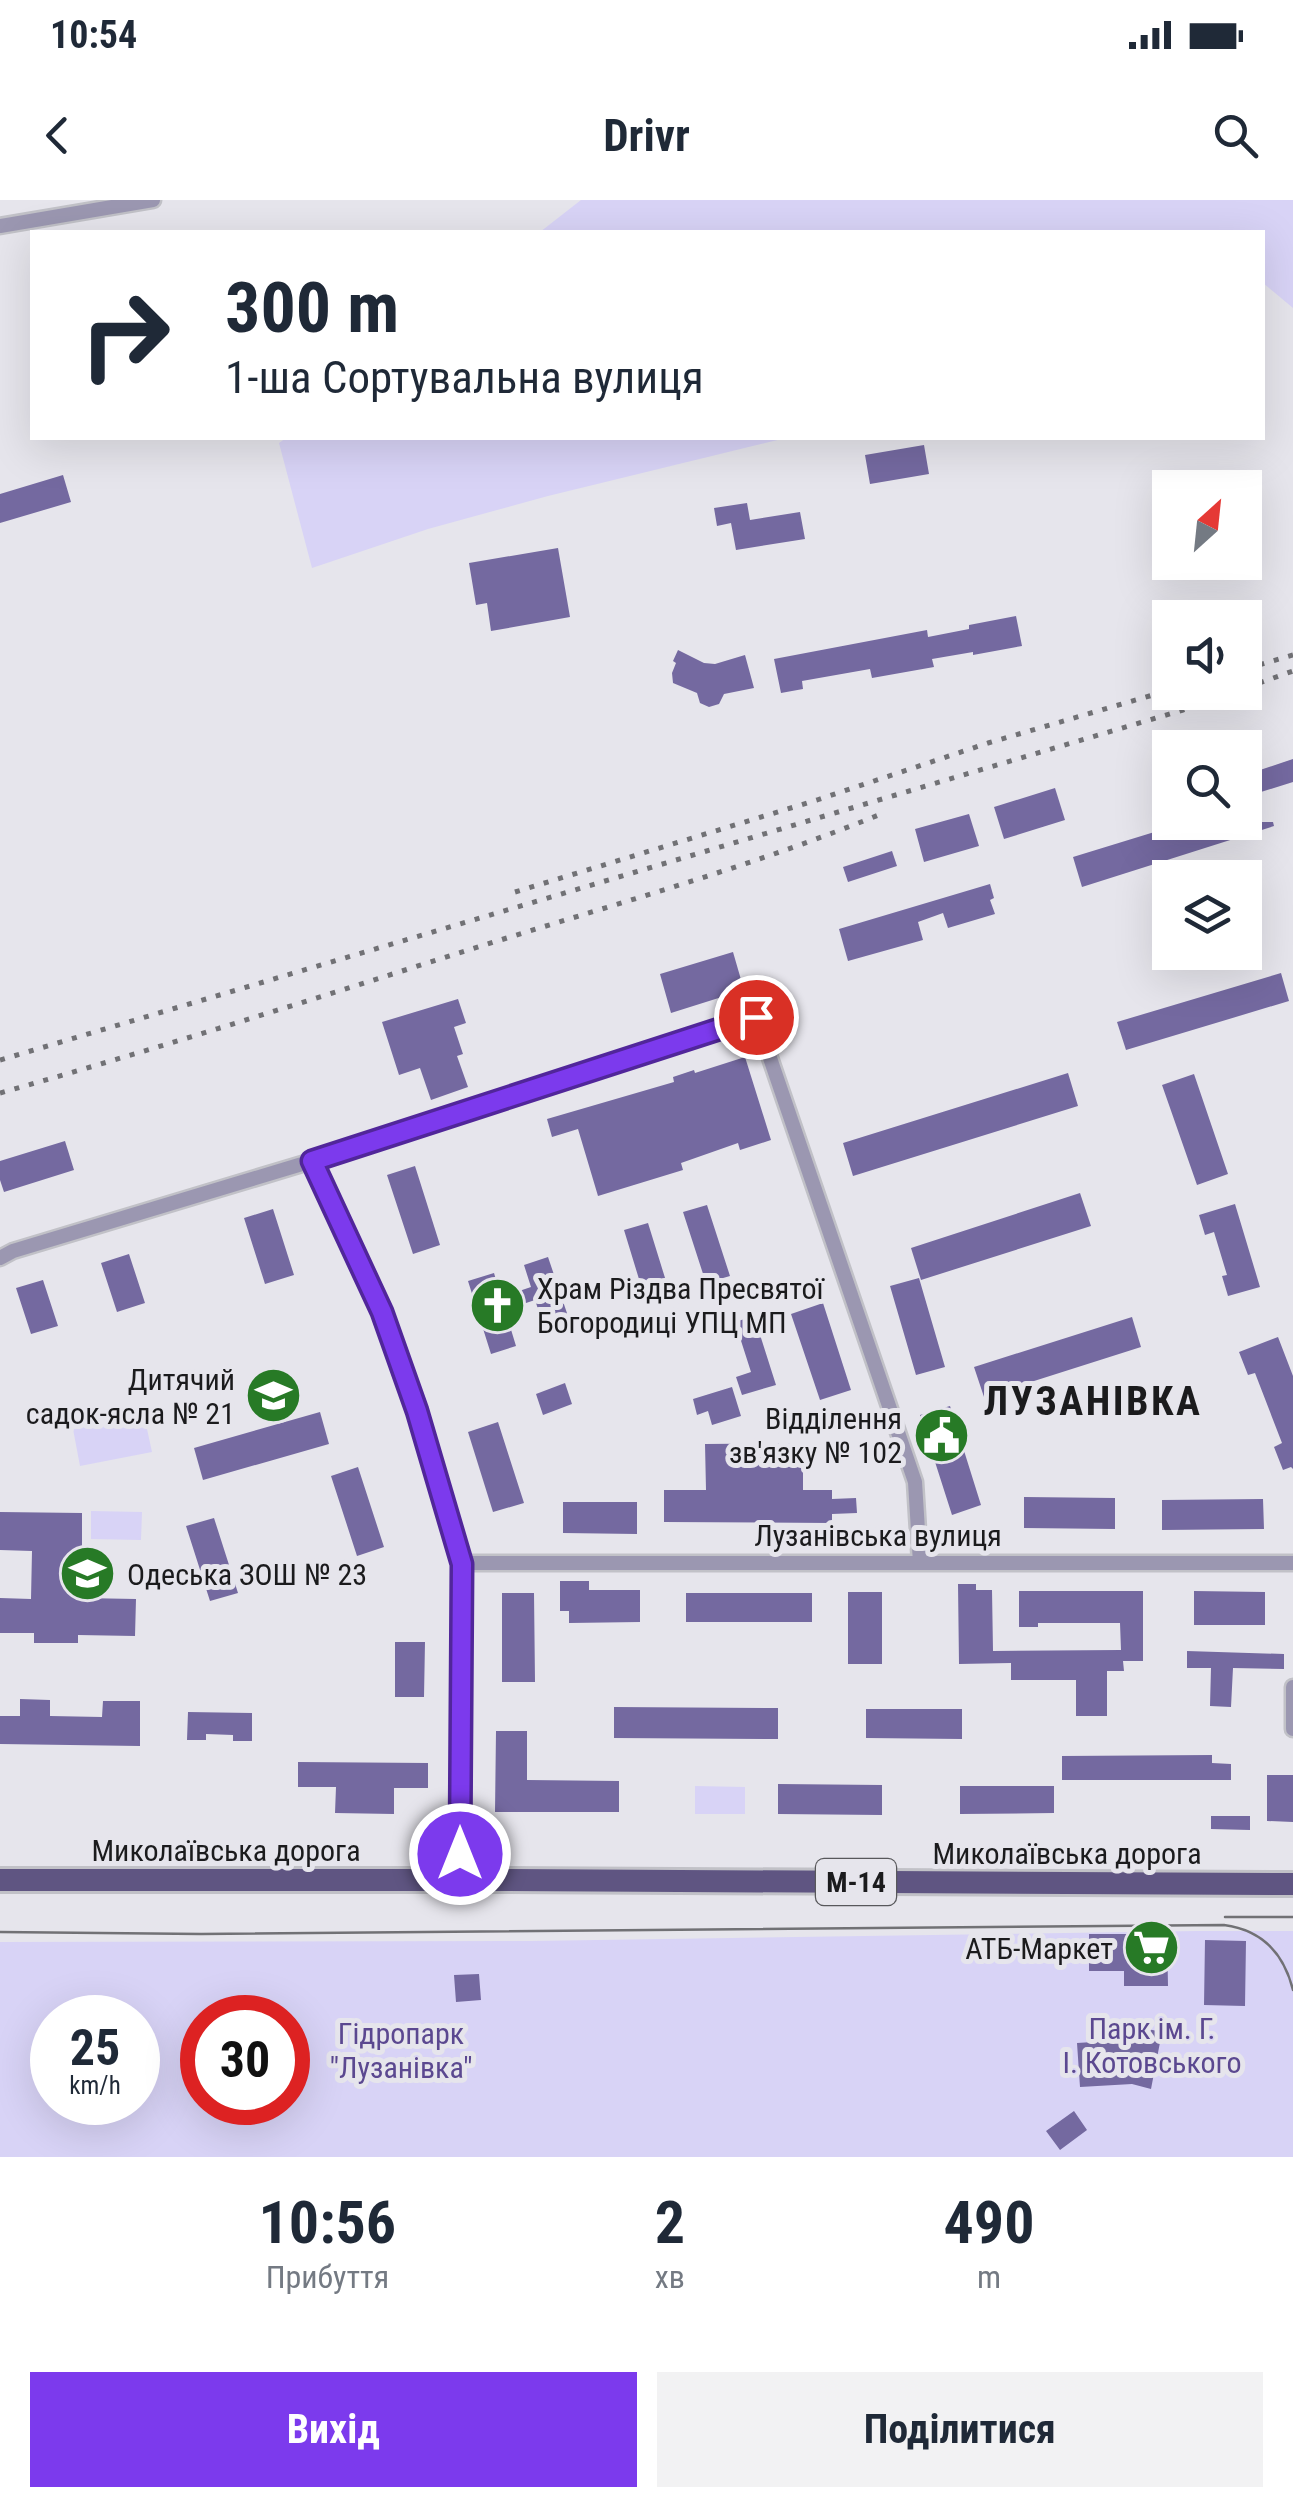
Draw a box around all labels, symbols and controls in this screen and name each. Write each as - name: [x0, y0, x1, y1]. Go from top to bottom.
- text: 10:54: [50, 13, 137, 57]
- icon: back: [30, 108, 85, 163]
- icon: search: [1208, 108, 1263, 163]
- text: Drivr: [603, 109, 690, 162]
- text: 300 m: [225, 267, 399, 349]
- icon: right: [60, 270, 190, 400]
- text: 1-ша Сортувальна вулиця: [225, 351, 704, 404]
- north arrow: [1152, 470, 1262, 580]
- map controls: [1152, 470, 1262, 970]
- button: sound: [1152, 600, 1262, 710]
- button: search: [1152, 730, 1262, 840]
- button: layers: [1152, 860, 1262, 970]
- pin: [714, 975, 799, 1060]
- icon: arrive: [729, 990, 784, 1045]
- place label: Храм Різдва Пресвятої Богородиці УПЦ МП: [537, 1271, 825, 1340]
- church icon: Храм Різдва Пресвятої Богородиці УПЦ МП: [468, 1275, 528, 1335]
- place label: Дитячий садок-ясла № 21: [26, 1362, 235, 1431]
- school or university icon: Дитячий садок-ясла № 21: [244, 1366, 304, 1426]
- district label: ЛУЗАНІВКА: [984, 1378, 1202, 1425]
- place label: Відділення зв'язку № 102: [729, 1401, 902, 1470]
- public building icon: Відділення зв'язку № 102: [911, 1405, 971, 1465]
- street label: Лузанівська вулиця: [754, 1518, 1002, 1553]
- school or university icon: Одеська ЗОШ № 23: [58, 1544, 118, 1604]
- place label: Одеська ЗОШ № 23: [127, 1557, 367, 1592]
- position arrow: [408, 1802, 512, 1906]
- street label: Миколаївська дорога: [91, 1833, 361, 1868]
- street label: Миколаївська дорога: [932, 1836, 1202, 1871]
- road number: М-14: [816, 1859, 896, 1905]
- supermarket icon: АТБ-Маркет: [1122, 1918, 1182, 1978]
- place label: АТБ-Маркет: [965, 1931, 1113, 1966]
- speed limit sign: 30: [180, 1995, 310, 2125]
- park label: Парк ім. Г. І. Котовського: [1062, 2011, 1242, 2080]
- park label: Гідропарк "Лузанівка": [329, 2016, 473, 2085]
- text: 25: [70, 2019, 120, 2077]
- text: km/h: [69, 2071, 121, 2100]
- text: 10:56: [259, 2187, 396, 2258]
- text: 2: [655, 2187, 685, 2258]
- text: 490: [944, 2187, 1035, 2258]
- text: Прибуття: [266, 2258, 389, 2296]
- text: хв: [655, 2258, 685, 2296]
- text: m: [977, 2258, 1001, 2296]
- button: Вихід: [30, 2372, 637, 2487]
- button: Поділитися: [657, 2372, 1263, 2487]

